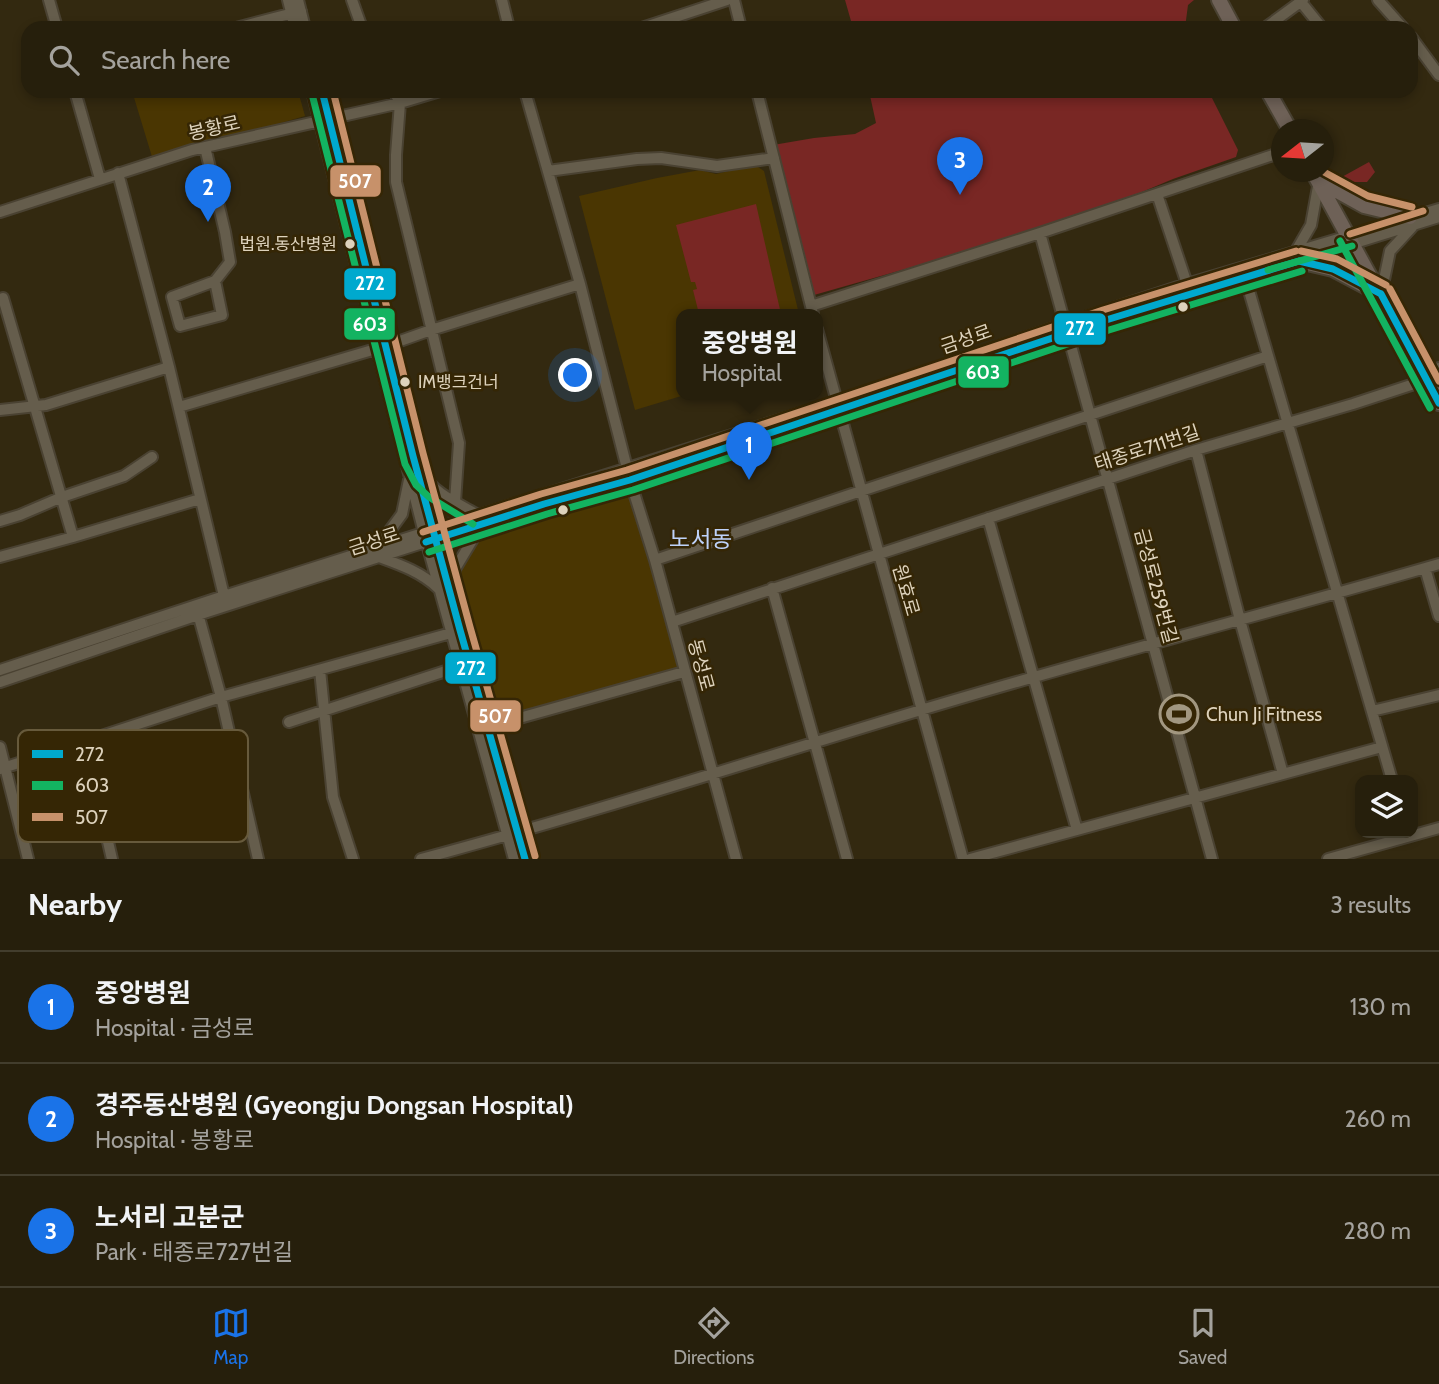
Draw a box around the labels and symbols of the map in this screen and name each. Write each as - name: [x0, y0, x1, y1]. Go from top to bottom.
- street label: 봉황로: [186, 111, 242, 145]
- north arrow: [1271, 119, 1334, 182]
- pin: 3: [937, 137, 983, 195]
- pin: 2: [185, 164, 231, 222]
- line badge: 507: [329, 164, 382, 198]
- text: 507: [338, 170, 372, 193]
- place label: 법원.동산병원: [240, 234, 337, 254]
- marker: 법원.동산병원: [343, 237, 357, 251]
- line badge: 272: [343, 267, 397, 301]
- text: 272: [355, 272, 385, 295]
- unlabelled marker: [1176, 300, 1190, 314]
- line badge: 603: [343, 307, 396, 341]
- line badge: 272: [1053, 312, 1107, 346]
- text: 603: [353, 313, 387, 336]
- text: 272: [1065, 317, 1095, 340]
- street label: 금성로: [937, 320, 995, 358]
- line badge: 603: [957, 355, 1010, 389]
- your location: [558, 358, 592, 392]
- text: 603: [966, 361, 1000, 384]
- place label: IM뱅크건너: [418, 372, 499, 392]
- marker: IM뱅크건너: [398, 375, 412, 389]
- street label: 태종로711번길: [1091, 420, 1203, 476]
- pin: 1: [726, 422, 772, 480]
- unlabelled marker: [556, 503, 570, 517]
- street label: 금성로: [346, 522, 402, 560]
- district label: 노서동: [669, 525, 733, 553]
- street label: 금성로259번길: [1130, 526, 1182, 646]
- street label: 원효로: [888, 562, 924, 618]
- street label: 동성로: [683, 637, 719, 693]
- line badge: 272: [444, 651, 497, 685]
- text: 272: [456, 657, 486, 680]
- sports icon: Chun Ji Fitness: [1158, 693, 1200, 735]
- line badge: 507: [469, 699, 522, 733]
- place label: Chun Ji Fitness: [1206, 703, 1322, 726]
- text: 507: [478, 705, 512, 728]
- legend: [18, 730, 248, 842]
- text: 272: [75, 743, 104, 766]
- text: 603: [75, 774, 109, 797]
- text: 507: [75, 806, 108, 829]

